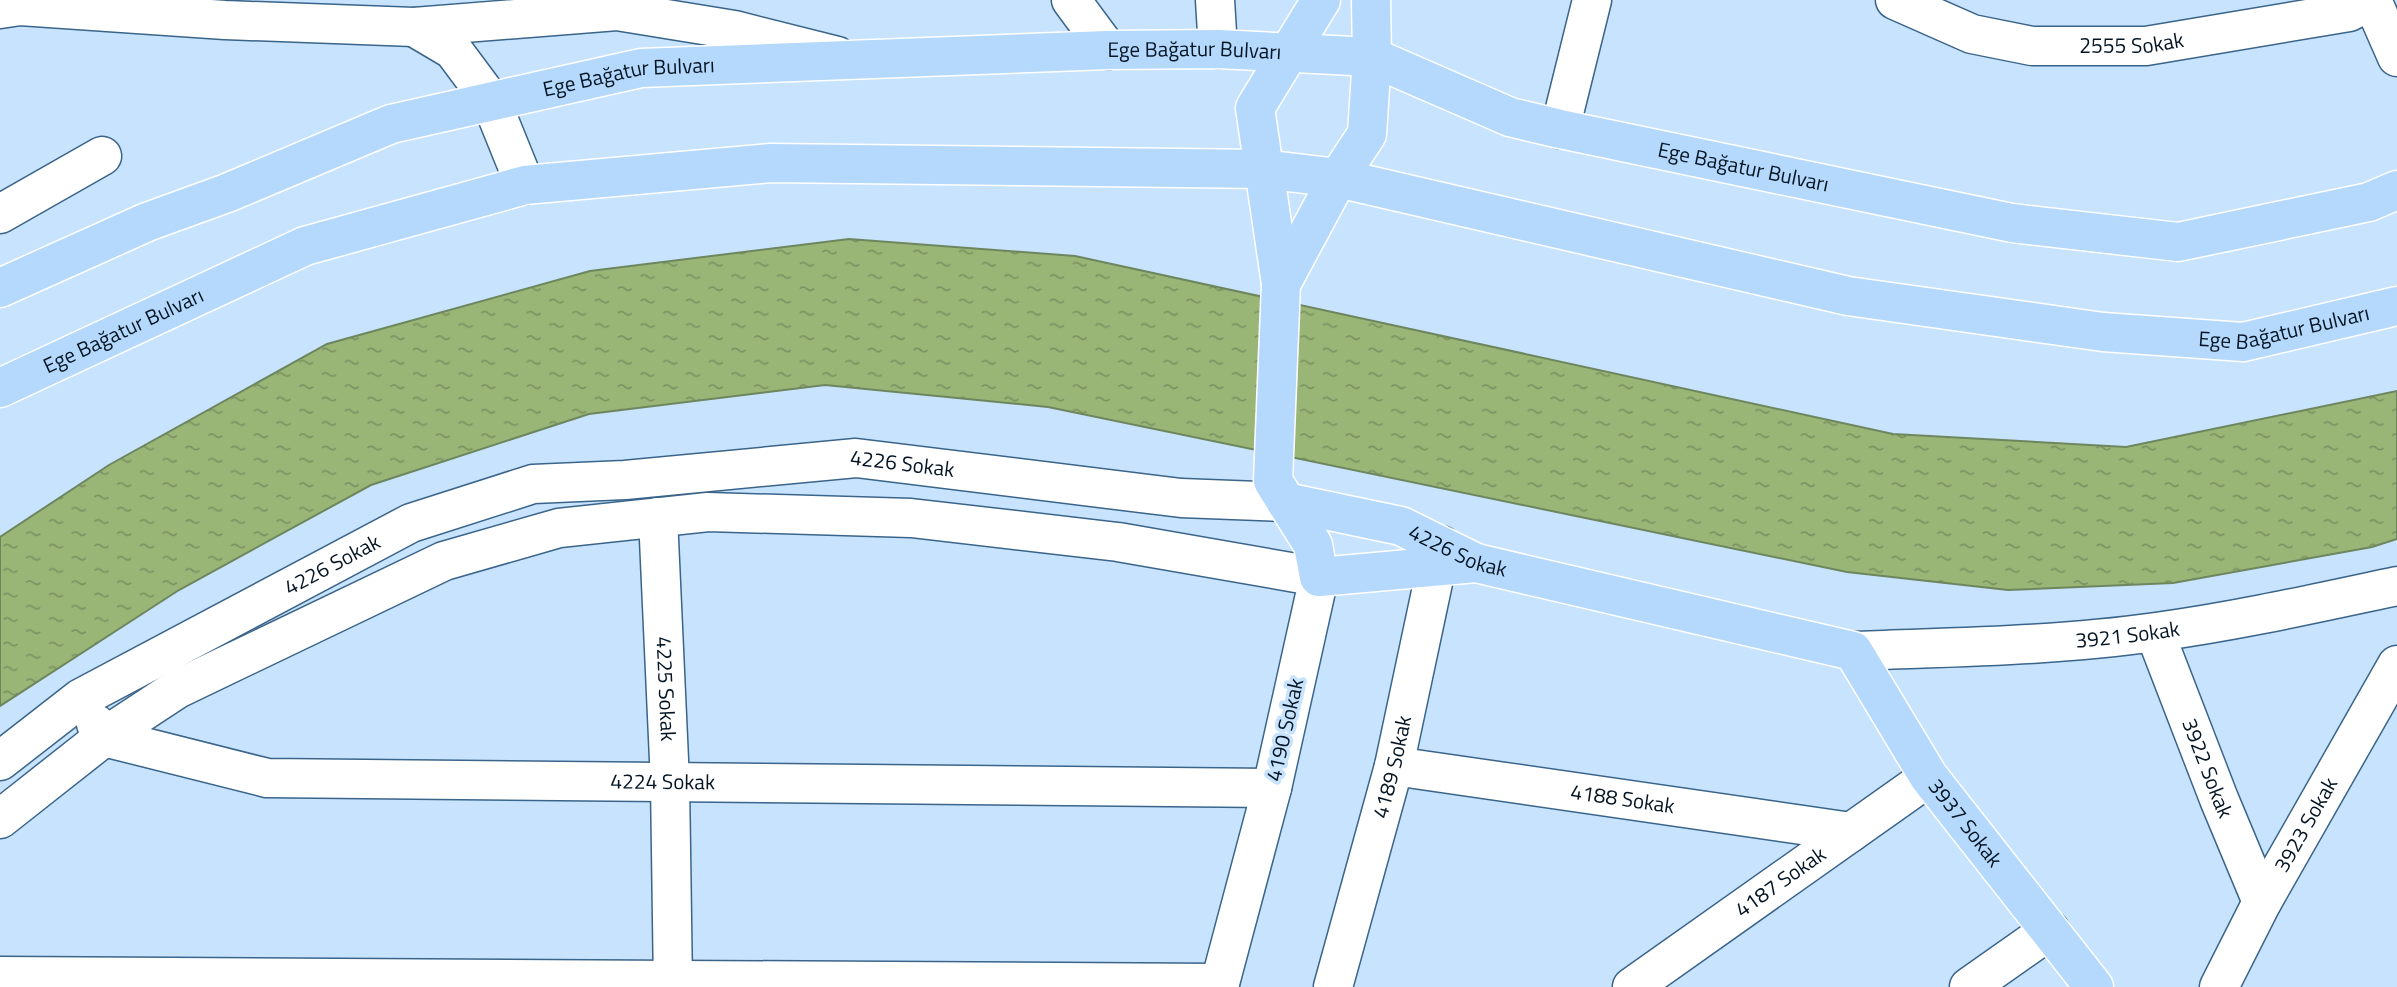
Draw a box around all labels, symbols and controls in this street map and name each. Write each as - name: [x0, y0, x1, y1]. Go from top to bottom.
- street label: 2555 Sokak: [2079, 23, 2186, 61]
- street label: Ege Bağatur Bulvarı: [1107, 32, 1282, 67]
- street label: Ege Bağatur Bulvarı: [539, 48, 715, 105]
- street label: Ege Bağatur Bulvarı: [1655, 133, 1832, 200]
- street label: Ege Bağatur Bulvarı: [37, 278, 208, 381]
- street label: Ege Bağatur Bulvarı: [2197, 296, 2372, 357]
- street label: 4226 Sokak: [848, 440, 956, 485]
- street label: 4226 Sokak: [1403, 515, 1510, 585]
- street label: 4226 Sokak: [278, 525, 386, 603]
- street label: 3921 Sokak: [2074, 612, 2182, 656]
- street label: 4225 Sokak: [648, 636, 685, 742]
- street label: 4190 Sokak: [1257, 675, 1311, 784]
- street label: 4189 Sokak: [1363, 712, 1419, 822]
- street label: 3922 Sokak: [2174, 713, 2242, 823]
- street label: 4224 Sokak: [610, 764, 715, 797]
- street label: 3937 Sokak: [1921, 771, 2011, 874]
- street label: 3923 Sokak: [2265, 771, 2345, 878]
- street label: 4188 Sokak: [1569, 775, 1677, 821]
- street label: 4187 Sokak: [1728, 838, 1832, 924]

